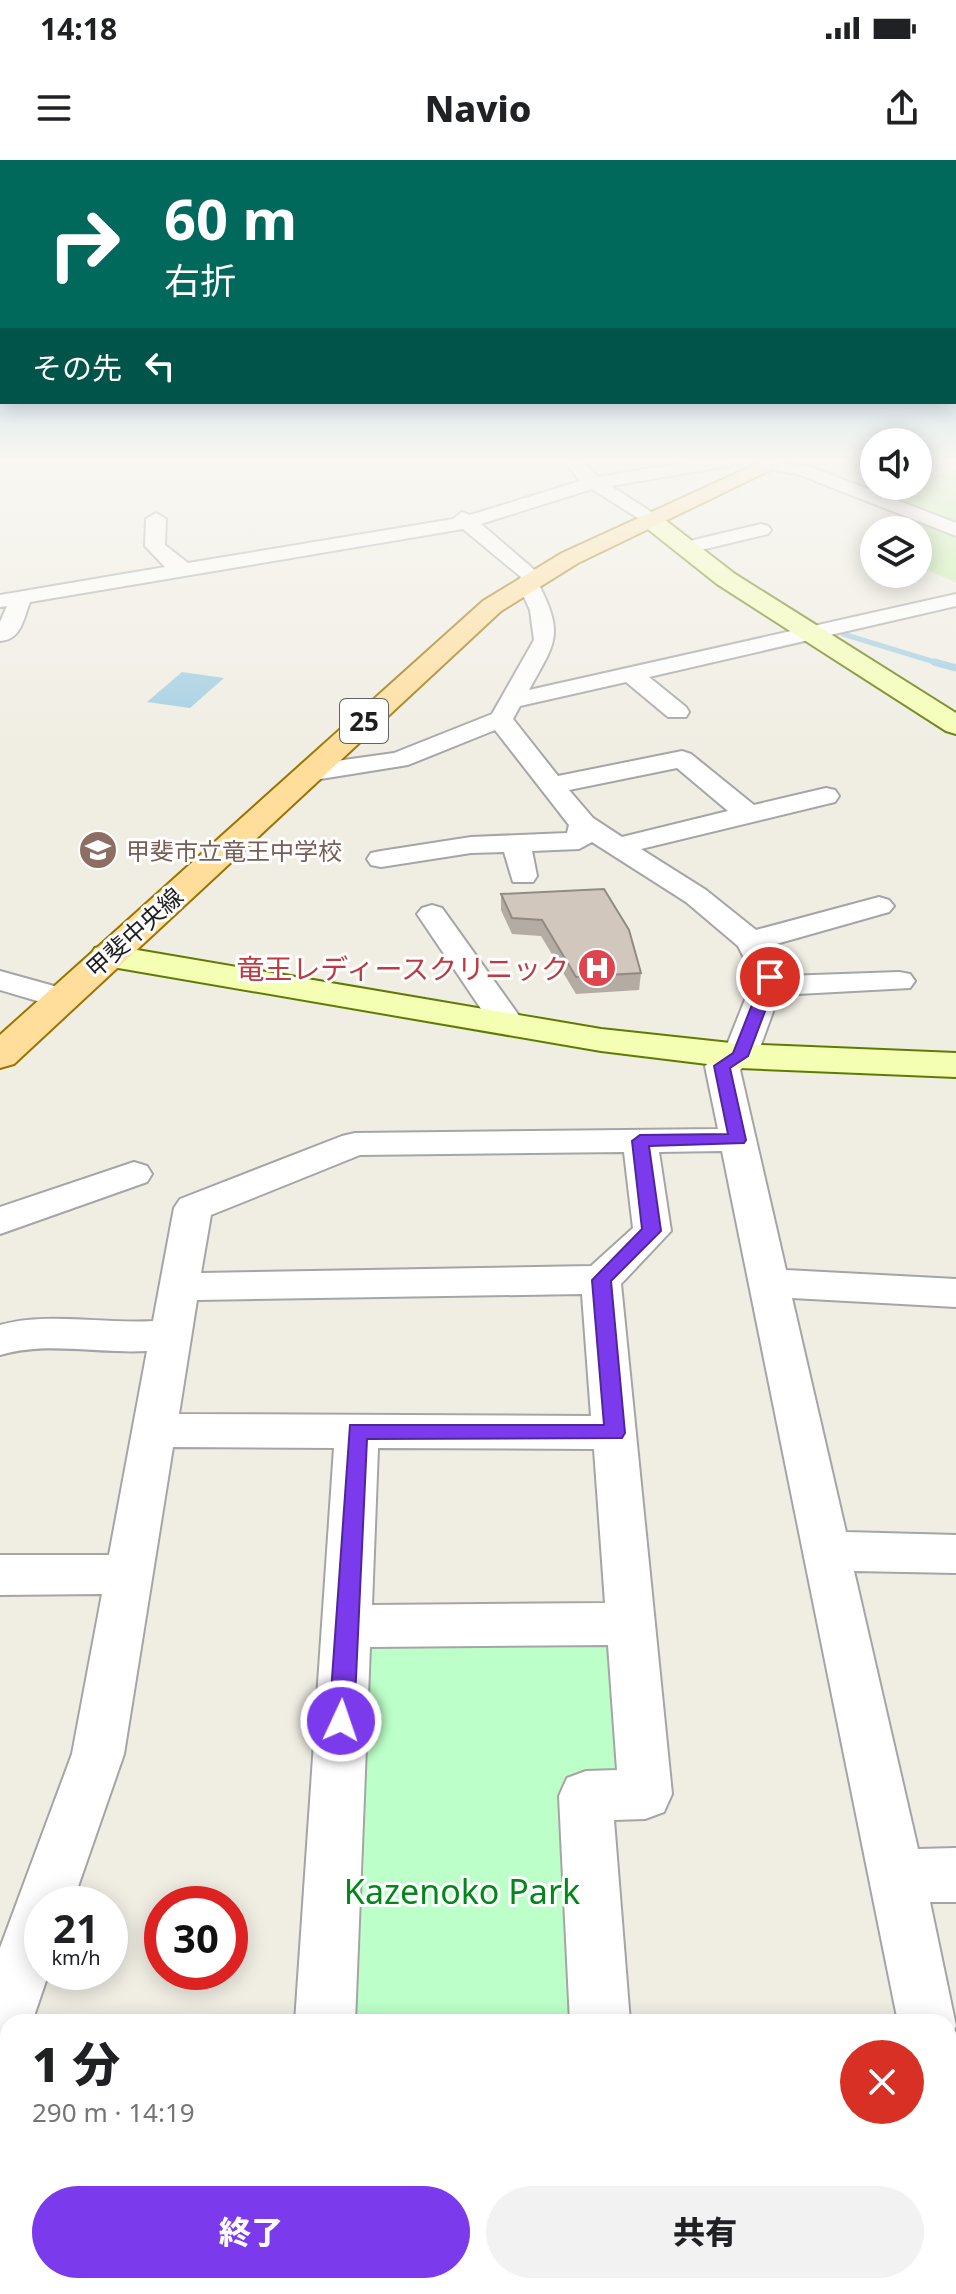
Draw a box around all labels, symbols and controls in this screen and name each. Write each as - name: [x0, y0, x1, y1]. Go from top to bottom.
- text: 14:18: [40, 8, 117, 49]
- text: Navio: [425, 84, 531, 133]
- icon: menu: [32, 86, 76, 130]
- icon: share: [880, 86, 924, 130]
- text: 60 m: [164, 180, 297, 256]
- icon: right: [32, 192, 136, 296]
- text: 右折: [164, 256, 236, 305]
- icon: left: [138, 344, 182, 388]
- text: その先: [32, 347, 122, 388]
- map controls: [860, 428, 932, 588]
- button: sound: [860, 428, 932, 500]
- button: layers: [860, 516, 932, 588]
- road number: 25: [340, 699, 388, 743]
- school or university icon: 甲斐市立竜王中学校: [77, 829, 119, 871]
- place label: 甲斐市立竜王中学校: [126, 834, 342, 867]
- street label: 甲斐中央線: [78, 880, 190, 984]
- pin: [736, 943, 804, 1011]
- hospital icon: 竜王レディースクリニック: [576, 947, 618, 989]
- place label: 竜王レディースクリニック: [236, 949, 569, 987]
- icon: arrive: [748, 955, 792, 999]
- position arrow: [299, 1679, 383, 1763]
- park label: Kazenoko Park: [344, 1868, 580, 1914]
- speed limit sign: 30: [144, 1886, 248, 1990]
- text: 21: [53, 1900, 99, 1955]
- text: km/h: [51, 1944, 101, 1971]
- text: 1 分: [32, 2031, 120, 2096]
- button: close: [840, 2040, 924, 2124]
- text: 290 m · 14:19: [32, 2094, 195, 2130]
- button: 終了: [32, 2186, 470, 2278]
- button: 共有: [486, 2186, 924, 2278]

